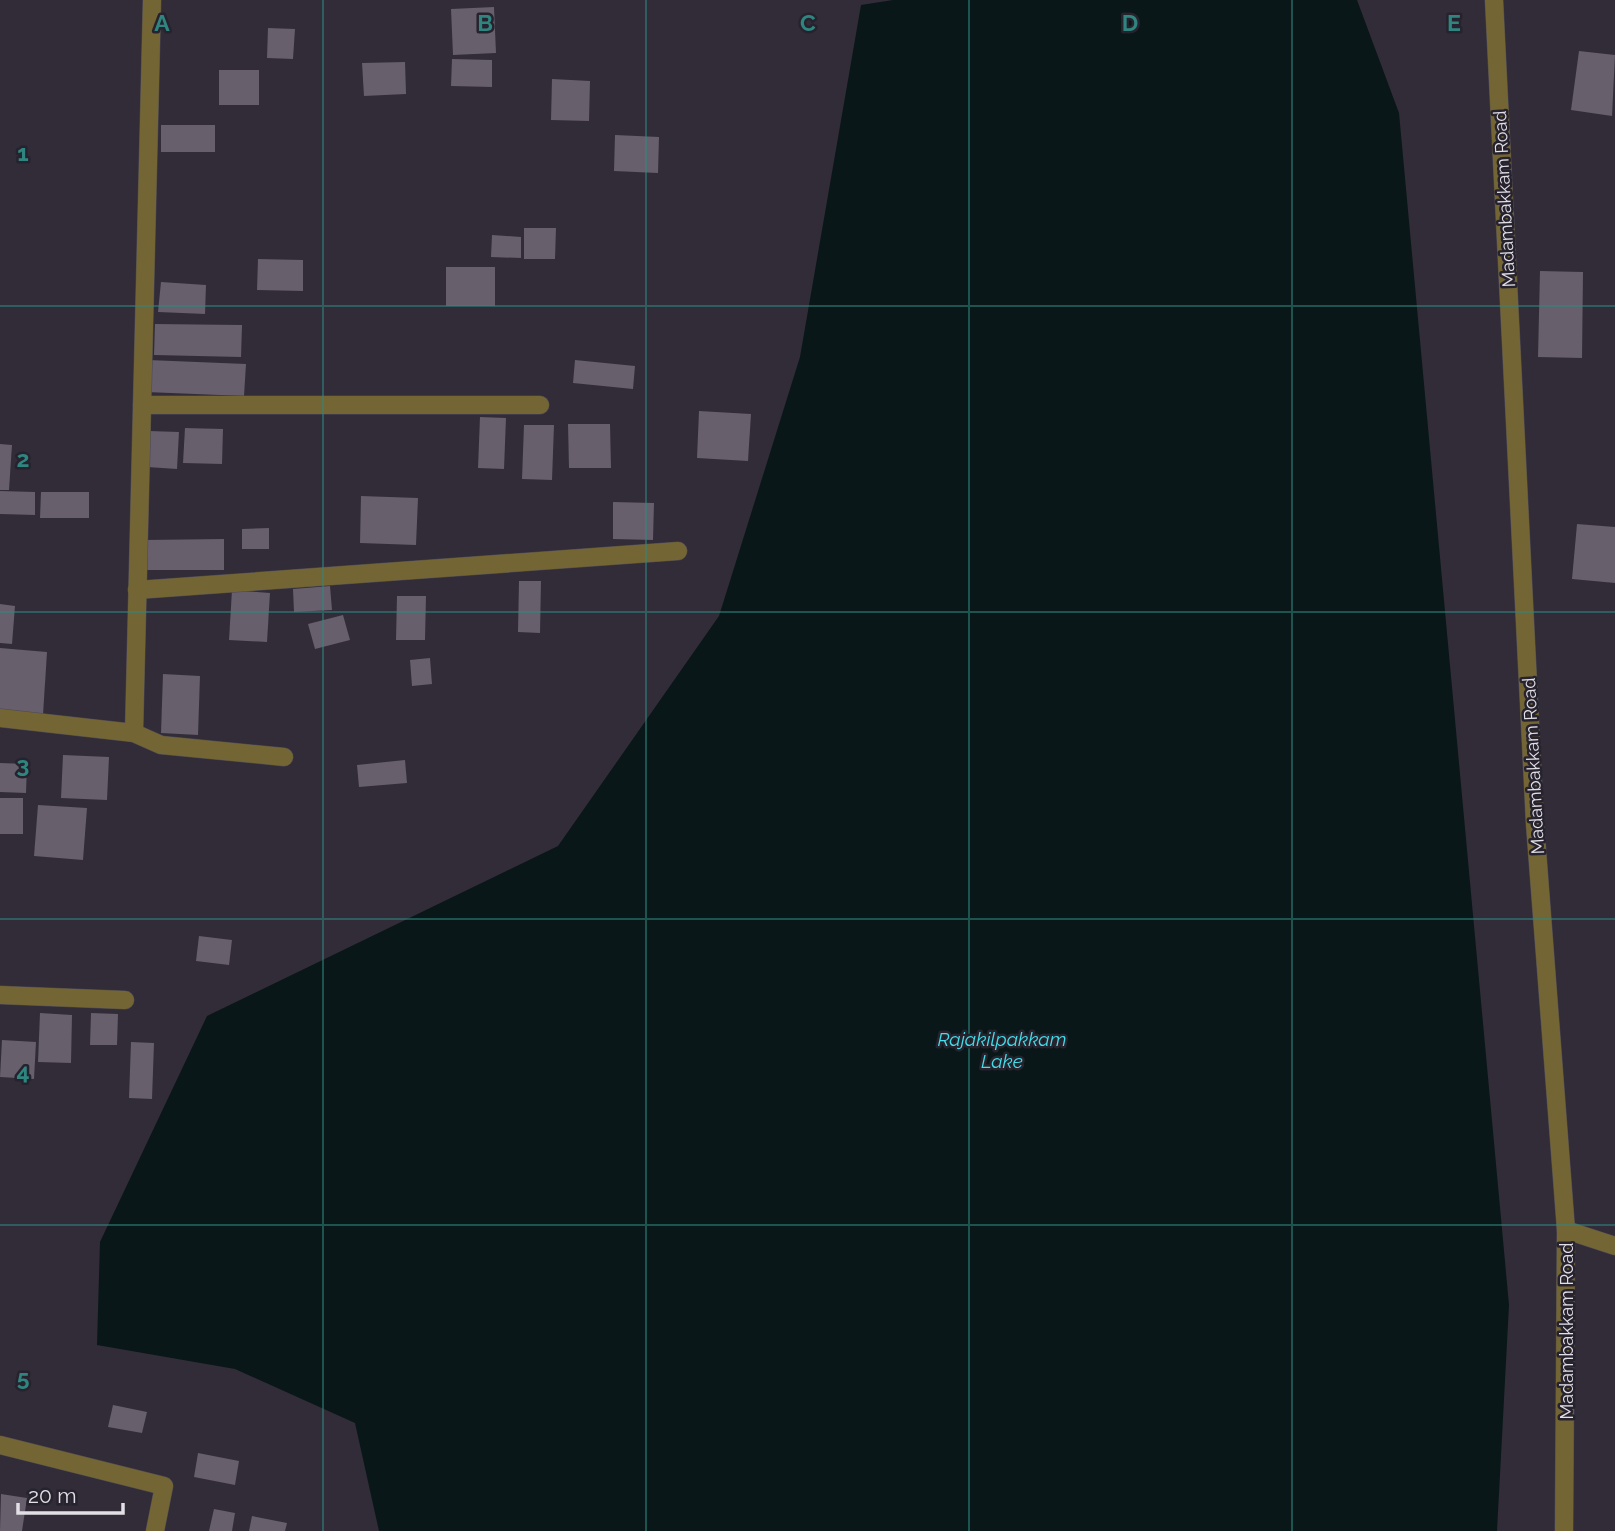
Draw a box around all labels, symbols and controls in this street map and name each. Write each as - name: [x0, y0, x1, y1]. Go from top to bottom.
- text: A: [154, 9, 170, 36]
- text: B: [477, 9, 493, 36]
- text: C: [800, 9, 816, 36]
- text: D: [1122, 9, 1138, 36]
- text: E: [1447, 9, 1461, 36]
- street label: Madambakkam Road: [1489, 110, 1519, 288]
- text: 1: [17, 139, 29, 166]
- text: 2: [17, 445, 29, 472]
- street label: Madambakkam Road: [1518, 677, 1548, 855]
- text: 3: [17, 751, 29, 778]
- water label: Rajakilpakkam Lake: [938, 1028, 1066, 1072]
- text: 4: [16, 1058, 30, 1085]
- street label: Madambakkam Road: [1556, 1242, 1577, 1420]
- text: 5: [17, 1364, 30, 1391]
- scale bar: [18, 1472, 122, 1516]
- text: 20 m: [28, 1483, 76, 1508]

